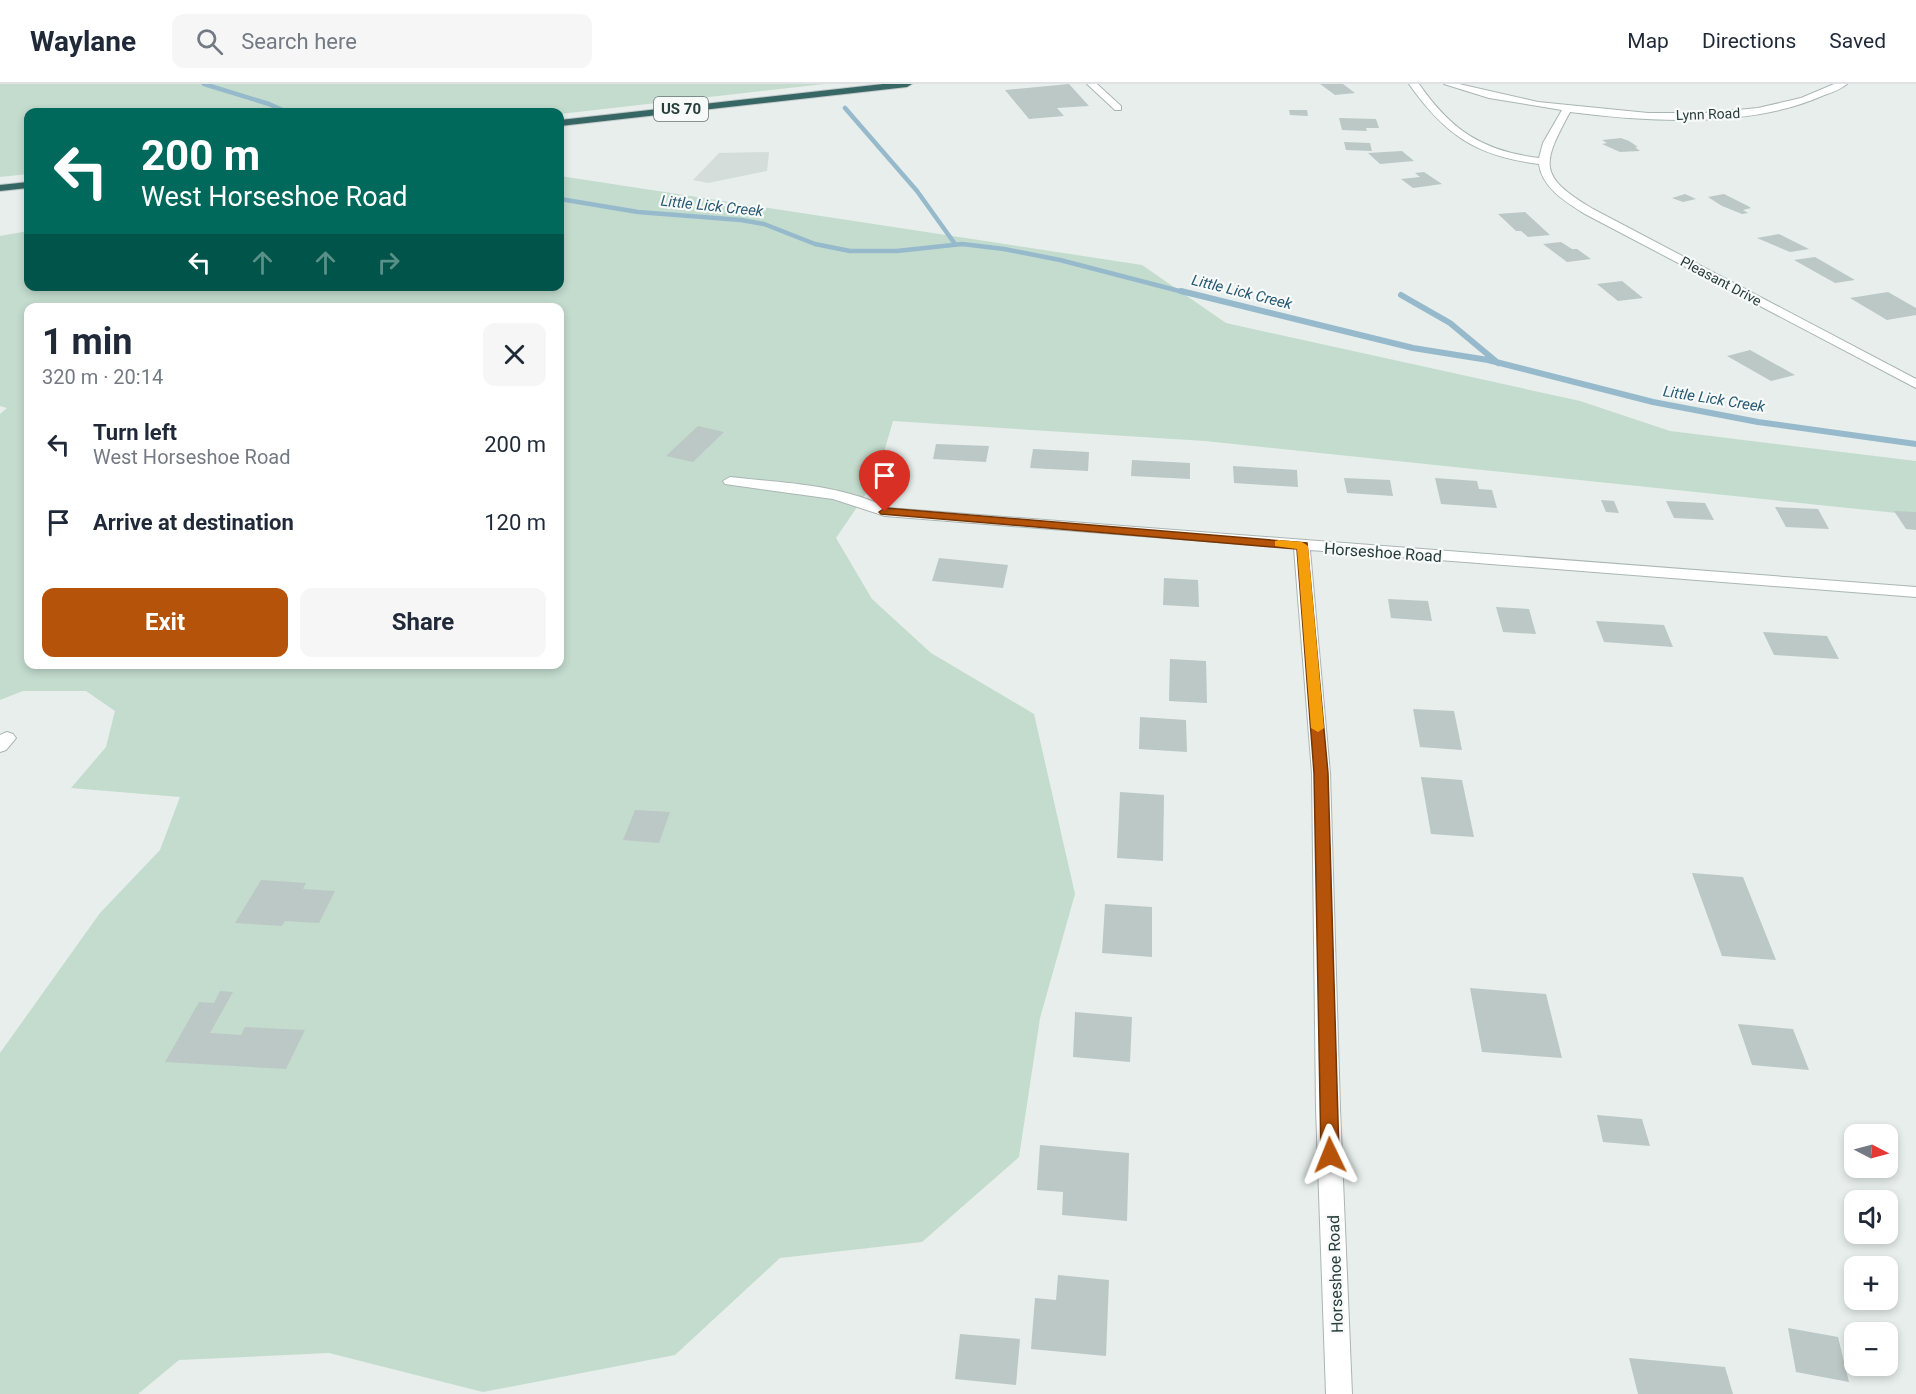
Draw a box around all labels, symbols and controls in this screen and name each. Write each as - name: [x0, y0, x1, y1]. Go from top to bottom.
- search box: [172, 14, 592, 68]
- text: Waylane: [30, 25, 136, 58]
- icon: search: [193, 25, 226, 58]
- text: Search here: [241, 29, 357, 54]
- text: Map: [1627, 29, 1669, 53]
- text: Directions: [1702, 29, 1796, 53]
- text: Saved: [1829, 29, 1886, 53]
- road number: US 70: [654, 97, 708, 121]
- street label: Lynn Road: [1676, 105, 1740, 123]
- text: 200 m: [141, 131, 260, 180]
- icon: left: [42, 132, 120, 210]
- text: West Horseshoe Road: [141, 181, 408, 213]
- water label: Little Lick Creek: [660, 192, 765, 220]
- icon: left: [183, 246, 216, 279]
- icon: ahead: [246, 246, 279, 279]
- icon: ahead: [309, 246, 342, 279]
- icon: right: [372, 246, 405, 279]
- street label: Pleasant Drive: [1678, 253, 1764, 309]
- water label: Little Lick Creek: [1190, 271, 1295, 313]
- text: 1 min: [42, 321, 133, 363]
- button: close: [483, 323, 546, 386]
- text: 320 m · 20:14: [42, 365, 163, 389]
- water label: Little Lick Creek: [1662, 382, 1767, 416]
- text: Turn left: [93, 420, 177, 445]
- icon: left: [42, 428, 75, 461]
- text: 200 m: [484, 432, 546, 457]
- text: West Horseshoe Road: [93, 445, 290, 469]
- pin: [859, 450, 910, 512]
- icon: arrive: [868, 459, 901, 492]
- icon: arrive: [42, 506, 75, 539]
- text: Arrive at destination: [93, 510, 294, 535]
- text: 120 m: [484, 510, 546, 535]
- street label: Horseshoe Road: [1323, 539, 1443, 566]
- button: Exit: [42, 588, 288, 657]
- button: Share: [300, 588, 546, 657]
- position arrow: [1298, 1123, 1362, 1187]
- north arrow: [1844, 1124, 1898, 1178]
- map controls: [1844, 1124, 1898, 1376]
- button: sound: [1844, 1190, 1898, 1244]
- street label: Horseshoe Road: [1324, 1215, 1347, 1333]
- button: +: [1844, 1256, 1898, 1310]
- button: −: [1844, 1322, 1898, 1376]

